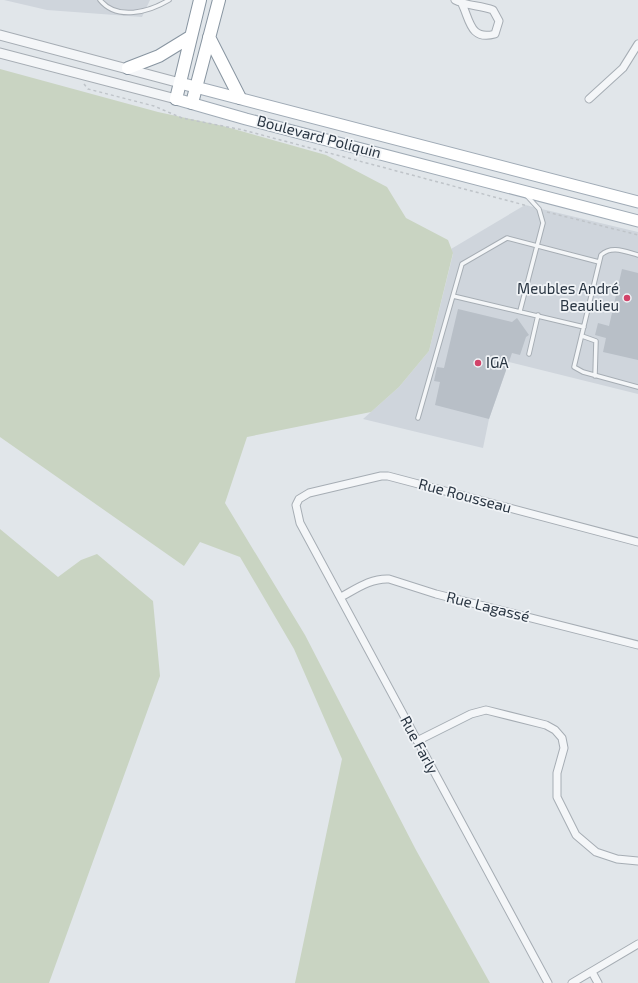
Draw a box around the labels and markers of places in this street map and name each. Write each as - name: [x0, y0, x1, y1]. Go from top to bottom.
- place label: Meubles André Beaulieu: [517, 279, 619, 314]
- marker: Meubles André Beaulieu: [622, 293, 632, 303]
- place label: IGA: [486, 353, 509, 371]
- marker: IGA: [473, 358, 483, 368]

